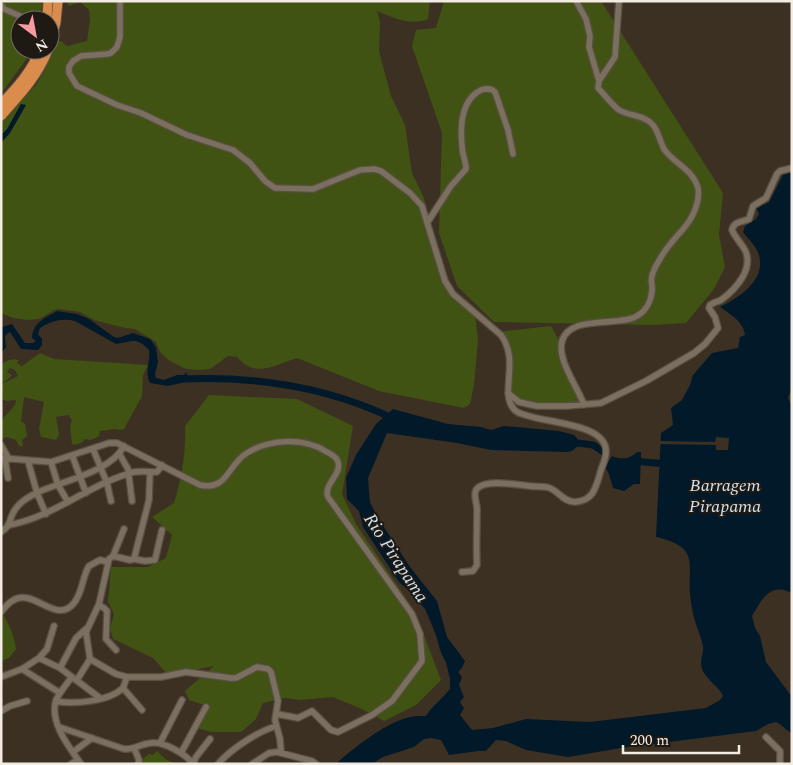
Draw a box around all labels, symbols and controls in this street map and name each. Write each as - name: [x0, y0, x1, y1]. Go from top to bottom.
- north arrow: [10, 10, 60, 60]
- text: N: [31, 34, 52, 58]
- water label: Barragem Pirapama: [689, 472, 761, 520]
- water label: Rio Pirapama: [357, 508, 435, 608]
- scale bar: [623, 722, 739, 754]
- text: 200 m: [630, 729, 669, 752]

